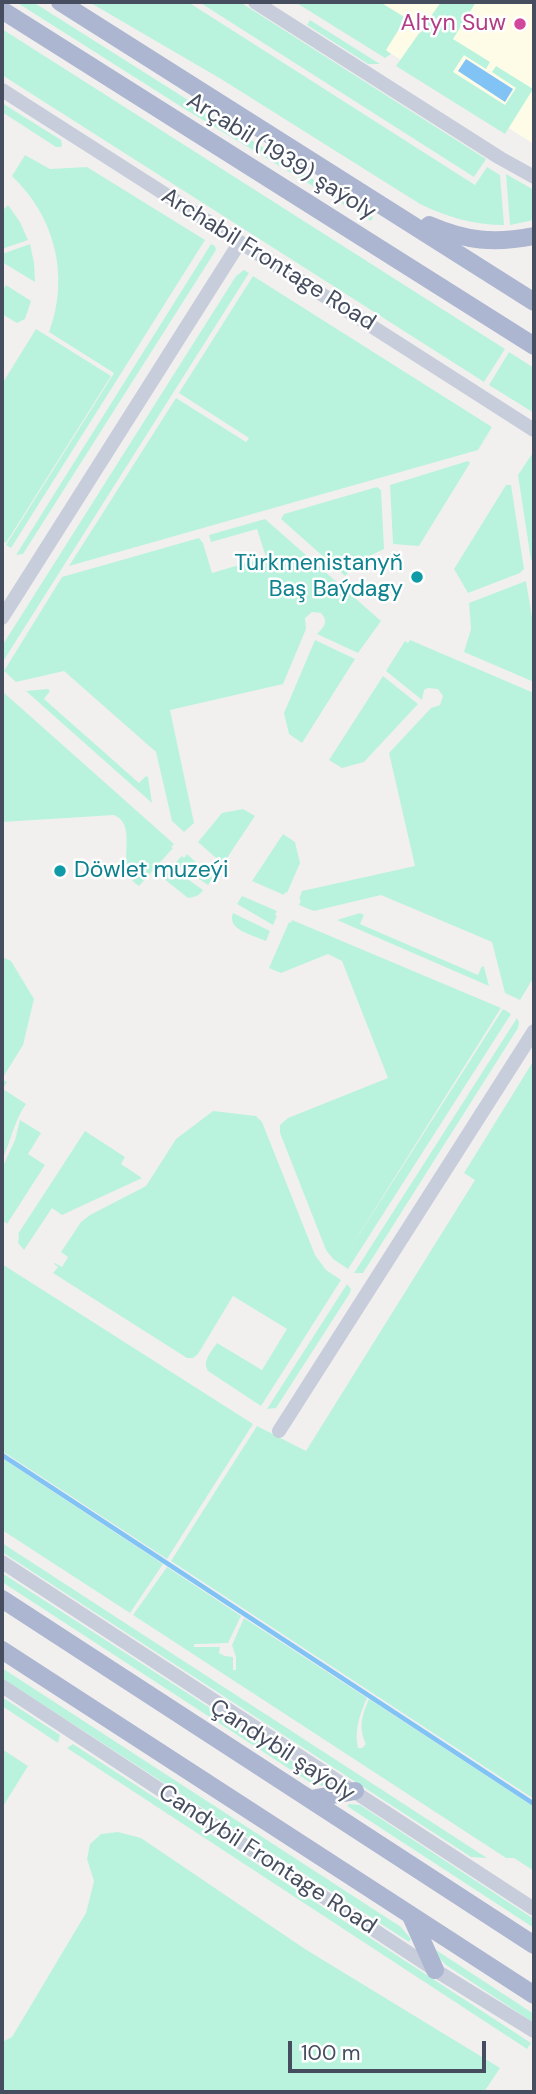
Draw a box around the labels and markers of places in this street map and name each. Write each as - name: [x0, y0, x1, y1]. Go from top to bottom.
- place label: Altyn Suw: [400, 10, 506, 38]
- marker: Altyn Suw: [512, 16, 528, 32]
- place label: Türkmenistanyň Baş Baýdagy: [234, 550, 403, 604]
- marker: Türkmenistanyň Baş Baýdagy: [409, 569, 425, 585]
- place label: Döwlet muzeýi: [74, 857, 229, 885]
- marker: Döwlet muzeýi: [52, 863, 68, 879]

